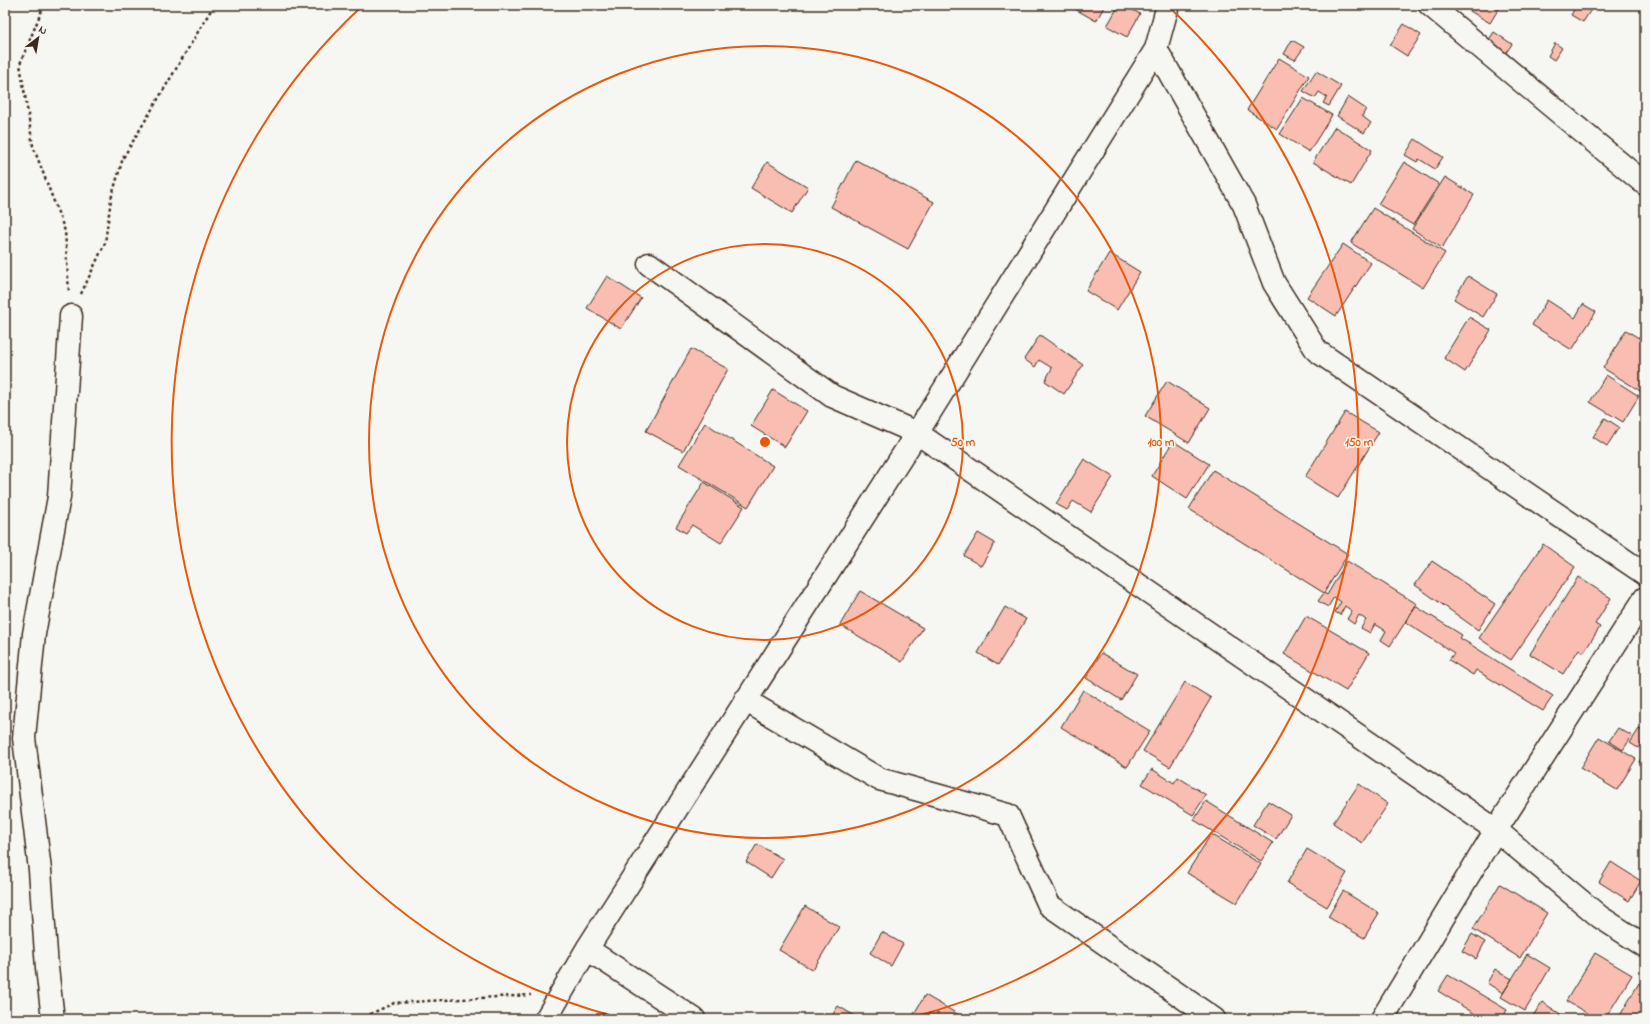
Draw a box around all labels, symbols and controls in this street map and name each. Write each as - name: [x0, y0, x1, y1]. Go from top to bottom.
- north arrow: [18, 18, 58, 58]
- text: N: [35, 22, 50, 39]
- text: 50 m: [951, 434, 976, 452]
- text: 100 m: [1148, 434, 1175, 452]
- text: 150 m: [1345, 434, 1374, 452]
- centre of rings: [758, 435, 772, 449]

